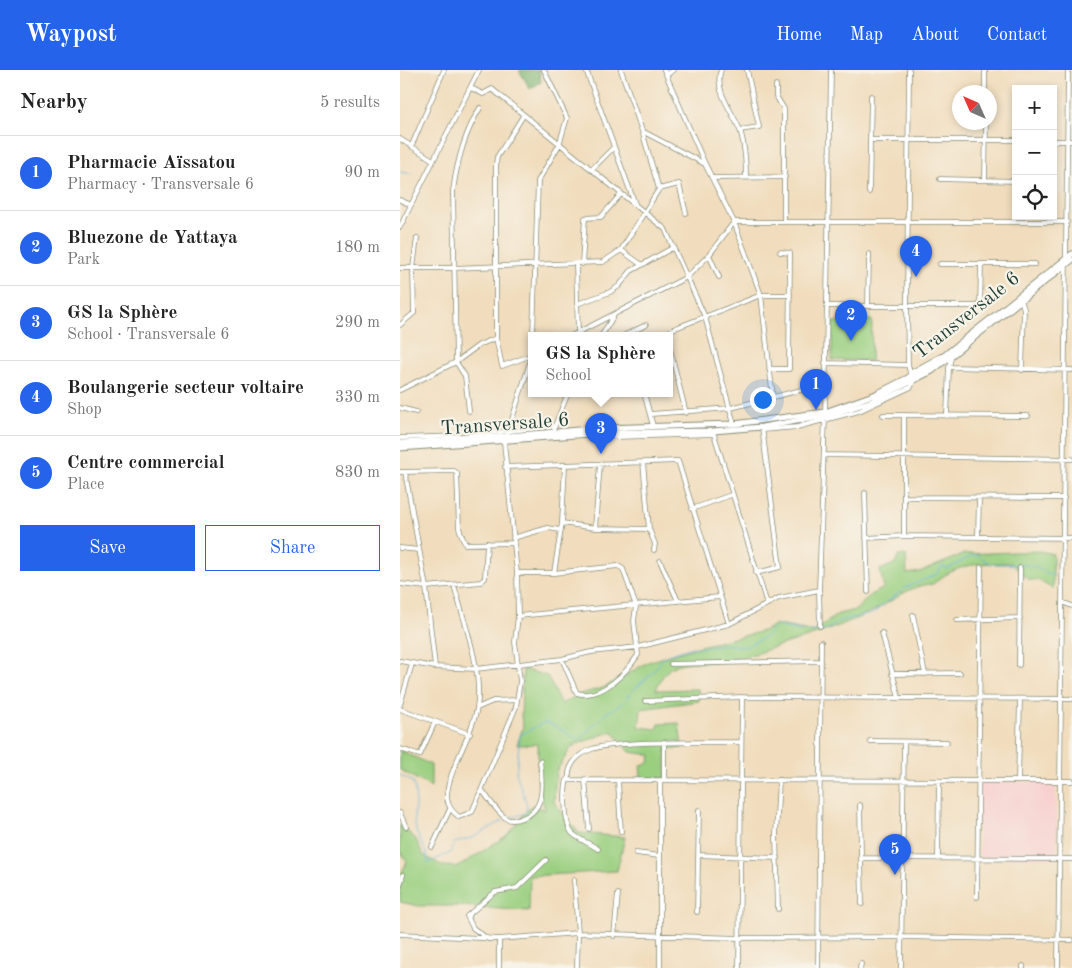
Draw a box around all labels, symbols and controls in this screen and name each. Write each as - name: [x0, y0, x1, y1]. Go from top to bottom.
- text: Waypost: [25, 23, 117, 47]
- text: Home: [776, 26, 822, 44]
- text: Map: [850, 26, 883, 44]
- text: About: [911, 26, 959, 44]
- text: Contact: [987, 26, 1047, 44]
- north arrow: [952, 85, 997, 130]
- map controls: [1012, 85, 1057, 220]
- button: +: [1012, 85, 1057, 130]
- text: Nearby: [20, 92, 88, 113]
- text: 5 results: [320, 95, 380, 111]
- button: −: [1012, 130, 1057, 175]
- text: Pharmacie Aïssatou: [67, 154, 235, 173]
- text: 1: [31, 165, 41, 181]
- text: 90 m: [344, 165, 380, 181]
- button: locate: [1012, 175, 1057, 220]
- text: Pharmacy · Transversale 6: [67, 177, 254, 193]
- text: Bluezone de Yattaya: [67, 229, 238, 248]
- pin: 4: [900, 236, 932, 277]
- text: 2: [31, 240, 41, 256]
- text: 180 m: [335, 240, 380, 256]
- text: Park: [67, 252, 100, 268]
- street label: Transversale 6: [910, 268, 1024, 364]
- pin: 2: [835, 300, 867, 341]
- text: GS la Sphère: [67, 304, 178, 323]
- text: 3: [31, 315, 41, 331]
- text: 290 m: [335, 315, 380, 331]
- text: School · Transversale 6: [67, 327, 230, 343]
- popup: [528, 332, 673, 397]
- text: GS la Sphère: [545, 345, 656, 364]
- text: School: [545, 368, 591, 384]
- pin: 1: [800, 369, 832, 410]
- text: Boulangerie secteur voltaire: [67, 379, 304, 398]
- your location: [750, 387, 776, 413]
- text: 4: [31, 390, 41, 406]
- text: 330 m: [335, 390, 380, 406]
- text: Shop: [67, 402, 102, 418]
- street label: Transversale 6: [440, 411, 570, 439]
- pin: 3: [585, 413, 617, 454]
- text: Centre commercial: [67, 454, 225, 473]
- text: 5: [31, 465, 41, 481]
- text: 830 m: [335, 465, 380, 481]
- text: Place: [67, 477, 104, 493]
- button: Save: [20, 525, 195, 571]
- button: Share: [205, 525, 380, 571]
- pin: 5: [879, 834, 911, 875]

